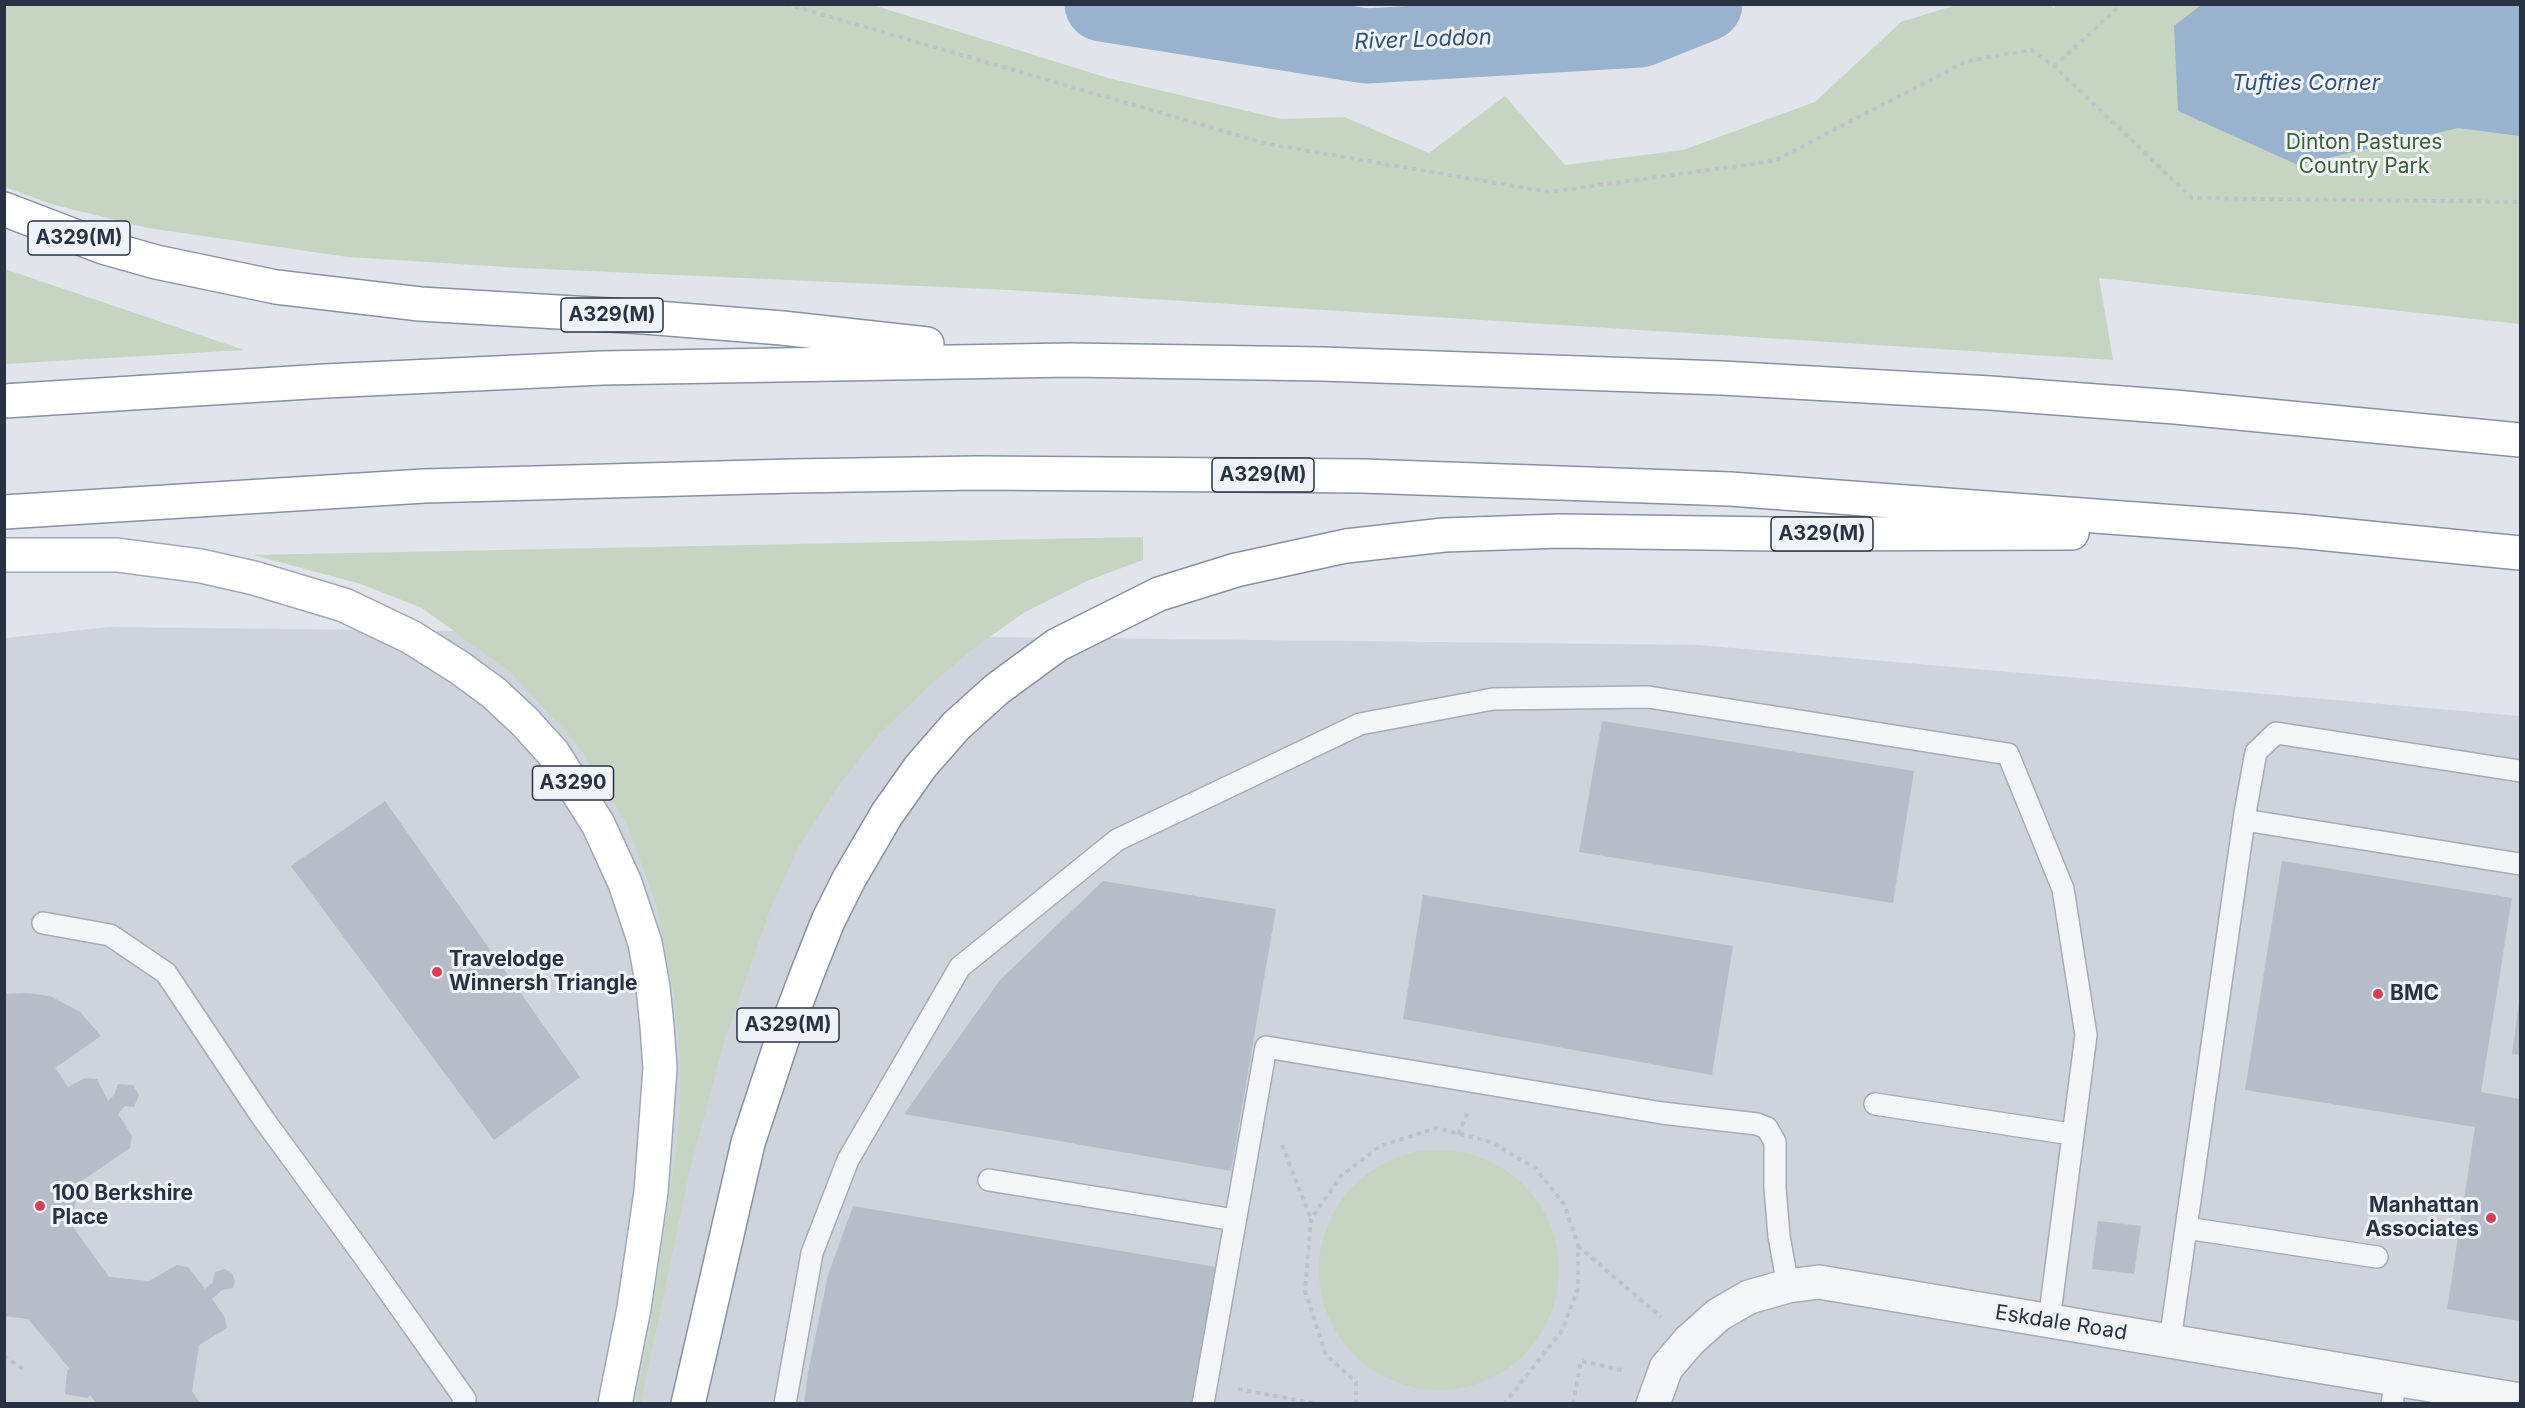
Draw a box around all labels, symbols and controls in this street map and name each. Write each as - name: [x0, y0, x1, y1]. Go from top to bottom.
- water label: River Loddon: [1354, 24, 1492, 56]
- water label: Tufties Corner: [2232, 70, 2380, 96]
- park label: Dinton Pastures Country Park: [2286, 130, 2442, 180]
- road number: A329(M): [28, 221, 130, 255]
- road number: A329(M): [561, 298, 663, 332]
- road number: A329(M): [1212, 458, 1314, 492]
- road number: A329(M): [1771, 517, 1873, 551]
- road number: A3290: [532, 766, 614, 800]
- place label: Travelodge Winnersh Triangle: [449, 947, 637, 997]
- marker: Travelodge Winnersh Triangle: [430, 965, 444, 979]
- place label: BMC: [2390, 981, 2439, 1007]
- marker: BMC: [2371, 987, 2385, 1001]
- road number: A329(M): [737, 1008, 839, 1042]
- place label: 100 Berkshire Place: [52, 1181, 193, 1231]
- place label: Manhattan Associates: [2365, 1193, 2479, 1243]
- marker: 100 Berkshire Place: [33, 1199, 47, 1213]
- marker: Manhattan Associates: [2484, 1211, 2498, 1225]
- street label: Eskdale Road: [1993, 1300, 2129, 1346]

